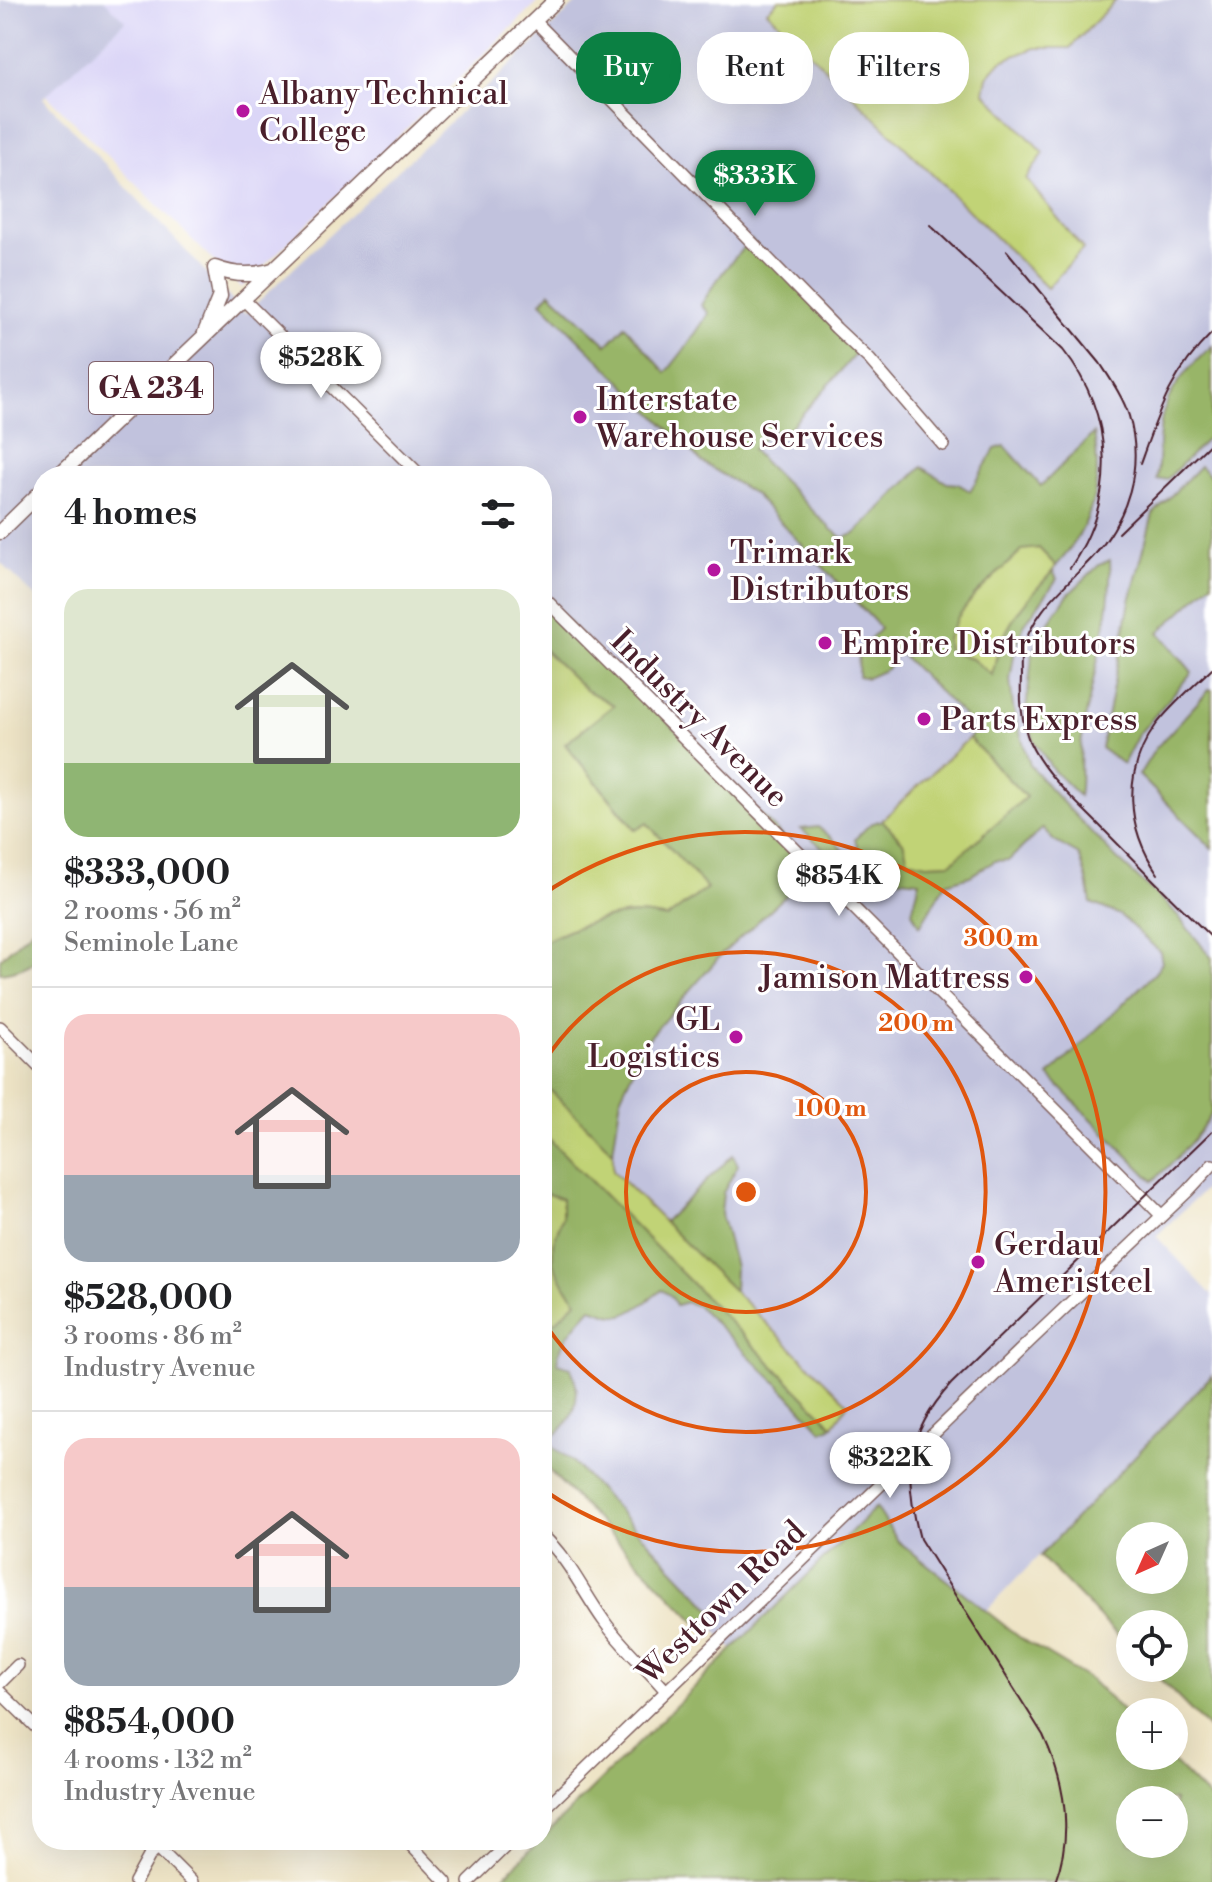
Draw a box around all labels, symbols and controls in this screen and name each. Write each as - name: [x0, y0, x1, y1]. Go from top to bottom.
- chip: Buy: [576, 32, 681, 104]
- chip: Rent: [697, 32, 813, 104]
- chip: Filters: [829, 32, 969, 104]
- place label: Albany Technical College: [258, 74, 509, 151]
- marker: Albany Technical College: [234, 102, 252, 120]
- pin: $333K: [699, 150, 811, 218]
- text: $333K: [713, 160, 797, 192]
- pin: $528K: [265, 332, 377, 400]
- text: $528K: [278, 342, 364, 374]
- road number: GA 234: [89, 362, 213, 414]
- place label: Interstate Warehouse Services: [595, 380, 883, 457]
- marker: Interstate Warehouse Services: [571, 408, 589, 426]
- icon: filters: [476, 492, 520, 536]
- text: 4 homes: [64, 493, 197, 535]
- place label: Trimark Distributors: [730, 533, 909, 610]
- marker: Trimark Distributors: [705, 561, 723, 579]
- street label: Industry Avenue: [602, 621, 797, 816]
- place label: Empire Distributors: [841, 624, 1136, 664]
- marker: Empire Distributors: [816, 634, 834, 652]
- icon: home: [220, 641, 364, 785]
- place label: Parts Express: [940, 700, 1138, 740]
- marker: Parts Express: [915, 710, 933, 728]
- pin: $854K: [783, 850, 895, 918]
- text: $333,000: [64, 853, 230, 895]
- text: $854K: [795, 860, 883, 892]
- text: 2 rooms · 56 m²: [64, 895, 241, 927]
- text: 300 m: [963, 924, 1039, 954]
- text: Seminole Lane: [64, 927, 239, 959]
- place label: Jamison Mattress: [758, 958, 1010, 998]
- marker: Jamison Mattress: [1017, 968, 1035, 986]
- place label: GL Logistics: [587, 1000, 720, 1077]
- text: 200 m: [878, 1009, 954, 1039]
- marker: GL Logistics: [727, 1028, 745, 1046]
- icon: home: [220, 1066, 364, 1210]
- text: 100 m: [795, 1094, 867, 1124]
- centre of rings: [732, 1178, 760, 1206]
- place label: Gerdau Ameristeel: [993, 1225, 1153, 1302]
- marker: Gerdau Ameristeel: [969, 1253, 987, 1271]
- text: $528,000: [64, 1278, 233, 1320]
- text: 3 rooms · 86 m²: [64, 1320, 242, 1352]
- text: Industry Avenue: [64, 1352, 256, 1384]
- pin: $322K: [834, 1432, 946, 1500]
- text: $322K: [848, 1442, 932, 1474]
- icon: home: [220, 1490, 364, 1634]
- street label: Westtown Road: [628, 1512, 814, 1694]
- north arrow: [1116, 1522, 1188, 1594]
- map controls: [1116, 1522, 1188, 1858]
- button: locate: [1116, 1610, 1188, 1682]
- button: +: [1116, 1698, 1188, 1770]
- text: $854,000: [64, 1702, 235, 1744]
- text: 4 rooms · 132 m²: [64, 1744, 252, 1776]
- text: Industry Avenue: [64, 1776, 256, 1808]
- button: −: [1116, 1786, 1188, 1858]

